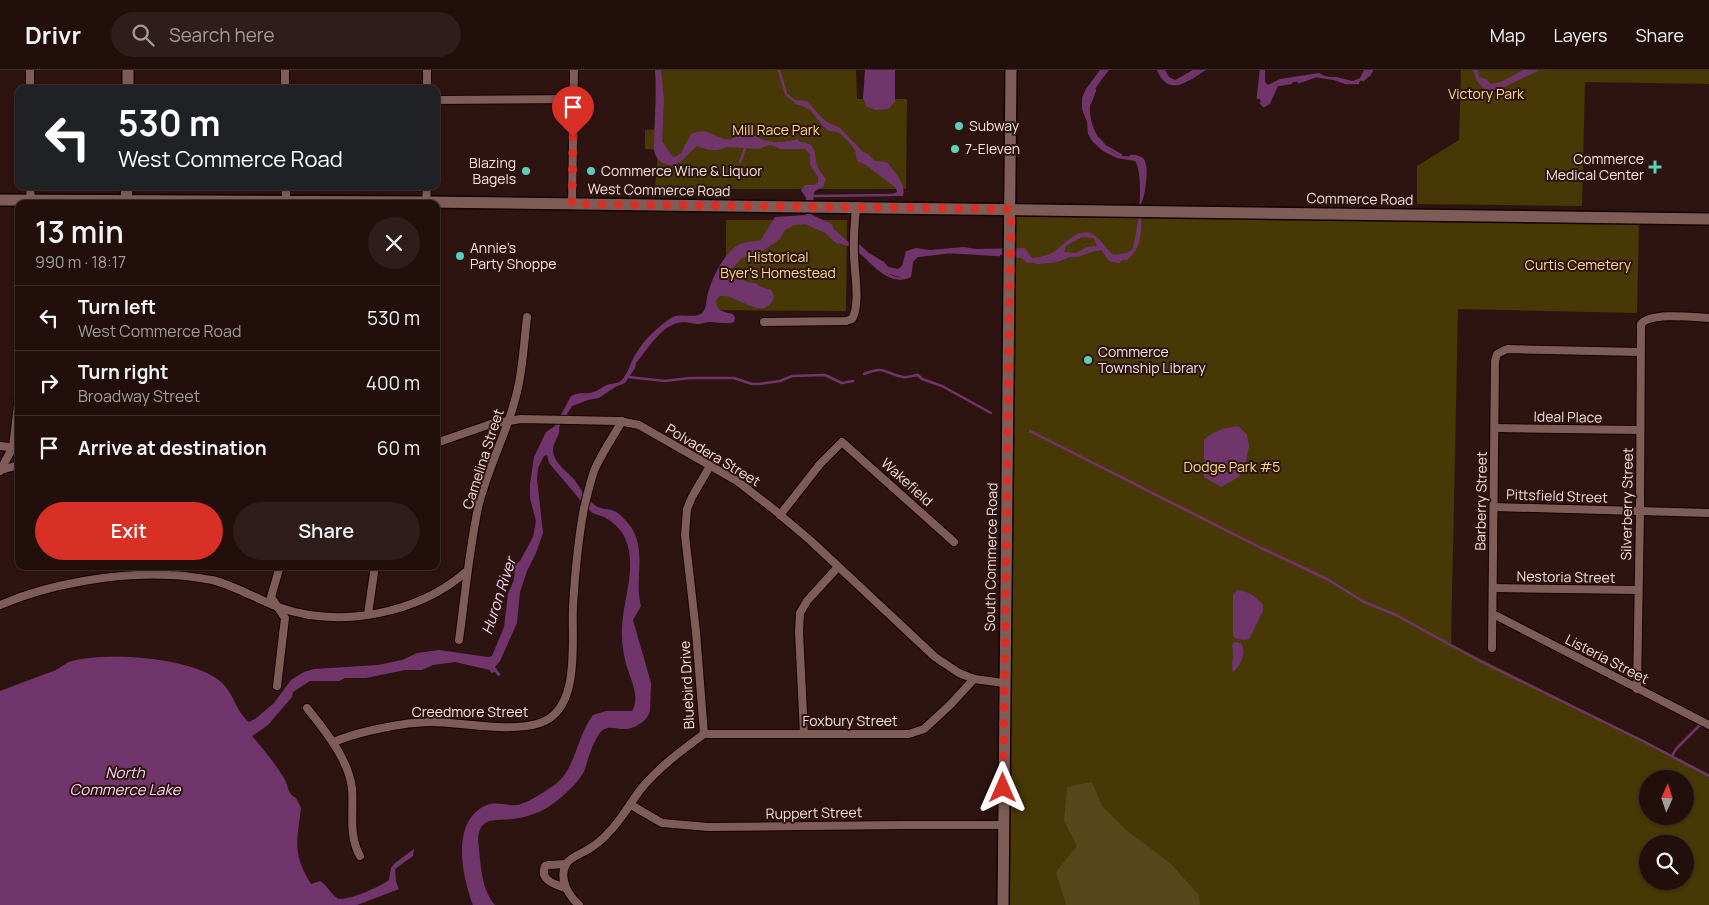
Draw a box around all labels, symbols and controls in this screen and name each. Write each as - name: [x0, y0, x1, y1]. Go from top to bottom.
- search box: [111, 12, 461, 57]
- text: Drivr: [25, 18, 81, 51]
- icon: search: [129, 21, 157, 49]
- text: Search here: [169, 22, 275, 48]
- text: Map: [1490, 23, 1525, 47]
- text: Layers: [1553, 23, 1607, 47]
- text: Share: [1635, 23, 1684, 47]
- park label: Victory Park: [1448, 84, 1525, 103]
- pin: [552, 86, 594, 137]
- icon: arrive: [559, 93, 587, 121]
- text: 530 m: [118, 99, 220, 147]
- icon: left: [35, 105, 100, 170]
- place label: Subway: [969, 116, 1020, 135]
- park label: Mill Race Park: [732, 120, 821, 139]
- marker: Subway: [953, 120, 965, 132]
- place label: 7-Eleven: [965, 139, 1020, 158]
- marker: 7-Eleven: [949, 143, 961, 155]
- text: West Commerce Road: [118, 144, 343, 174]
- place label: Commerce Medical Center: [1546, 149, 1644, 184]
- place label: Blazing Bagels: [469, 153, 516, 188]
- marker: Commerce Medical Center: [1648, 160, 1662, 174]
- place label: Commerce Wine & Liquor: [601, 161, 762, 180]
- marker: Blazing Bagels: [520, 165, 532, 177]
- marker: Commerce Wine & Liquor: [585, 165, 597, 177]
- street label: West Commerce Road: [587, 179, 731, 200]
- street label: Commerce Road: [1306, 188, 1414, 209]
- text: 13 min: [35, 211, 124, 252]
- button: close: [368, 217, 420, 269]
- place label: Annie's Party Shoppe: [470, 238, 557, 273]
- park label: Historical Byer's Homestead: [720, 247, 836, 282]
- marker: Annie's Party Shoppe: [454, 250, 466, 262]
- text: 990 m · 18:17: [35, 251, 126, 273]
- park label: Curtis Cemetery: [1525, 255, 1632, 274]
- text: Turn left: [78, 294, 156, 320]
- icon: left: [35, 304, 63, 332]
- text: 530 m: [367, 305, 420, 331]
- text: West Commerce Road: [78, 320, 241, 342]
- place label: Commerce Township Library: [1098, 342, 1207, 377]
- marker: Commerce Township Library: [1082, 354, 1094, 366]
- text: Turn right: [78, 359, 168, 385]
- icon: right: [35, 369, 63, 397]
- text: 400 m: [366, 370, 420, 396]
- text: Broadway Street: [78, 385, 200, 407]
- street label: Camelina Street: [457, 406, 508, 511]
- street label: Ideal Place: [1534, 406, 1603, 427]
- street label: Polvadera Street: [662, 419, 765, 491]
- icon: arrive: [35, 434, 63, 462]
- text: Arrive at destination: [78, 435, 267, 461]
- text: 60 m: [377, 435, 420, 461]
- street label: Silverberry Street: [1616, 447, 1637, 561]
- street label: Barberry Street: [1470, 451, 1491, 551]
- street label: Wakefield: [877, 453, 937, 510]
- park label: Dodge Park #5: [1184, 457, 1280, 476]
- street label: South Commerce Road: [980, 482, 1001, 632]
- street label: Pittsfield Street: [1506, 484, 1608, 507]
- button: Exit: [35, 502, 223, 560]
- button: Share: [233, 502, 420, 560]
- water label: Huron River: [476, 552, 522, 637]
- street label: Nestoria Street: [1516, 566, 1616, 587]
- street label: Listeria Street: [1562, 629, 1653, 688]
- street label: Bluebird Drive: [675, 640, 698, 730]
- street label: Creedmore Street: [412, 702, 529, 721]
- street label: Foxbury Street: [802, 711, 898, 730]
- position arrow: [976, 761, 1028, 813]
- water label: North Commerce Lake: [70, 762, 182, 800]
- north arrow: [1639, 770, 1694, 825]
- map controls: [1639, 770, 1694, 890]
- street label: Ruppert Street: [766, 802, 863, 823]
- button: search: [1639, 835, 1694, 890]

